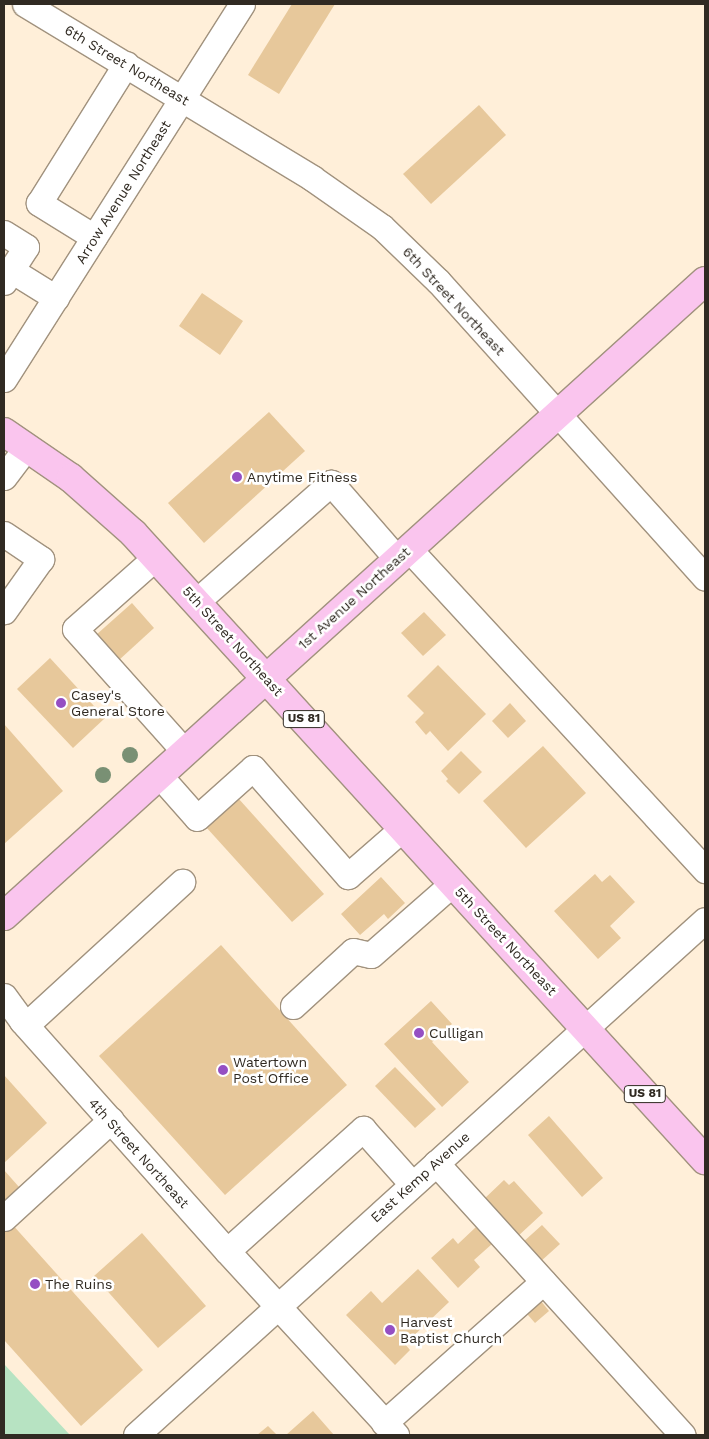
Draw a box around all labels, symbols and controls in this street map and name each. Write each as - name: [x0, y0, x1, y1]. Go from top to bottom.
- street label: 6th Street Northeast: [62, 21, 192, 109]
- street label: Arrow Avenue Northeast: [72, 117, 174, 267]
- street label: 6th Street Northeast: [399, 243, 509, 359]
- place label: Anytime Fitness: [247, 469, 357, 485]
- marker: Anytime Fitness: [231, 471, 243, 483]
- street label: 1st Avenue Northeast: [294, 543, 414, 653]
- street label: 5th Street Northeast: [179, 583, 287, 699]
- place label: Casey's General Store: [71, 687, 165, 720]
- marker: Casey's General Store: [55, 697, 67, 709]
- road number: US 81: [283, 710, 325, 729]
- street label: 5th Street Northeast: [451, 883, 561, 999]
- place label: Culligan: [429, 1025, 484, 1041]
- marker: Culligan: [413, 1027, 425, 1039]
- place label: Watertown Post Office: [233, 1054, 309, 1086]
- marker: Watertown Post Office: [217, 1064, 229, 1076]
- road number: US 81: [624, 1084, 666, 1104]
- street label: 4th Street Northeast: [85, 1094, 193, 1212]
- street label: East Kemp Avenue: [367, 1128, 473, 1226]
- place label: The Ruins: [45, 1276, 112, 1292]
- marker: The Ruins: [29, 1278, 41, 1290]
- place label: Harvest Baptist Church: [400, 1314, 502, 1346]
- marker: Harvest Baptist Church: [384, 1324, 396, 1336]

